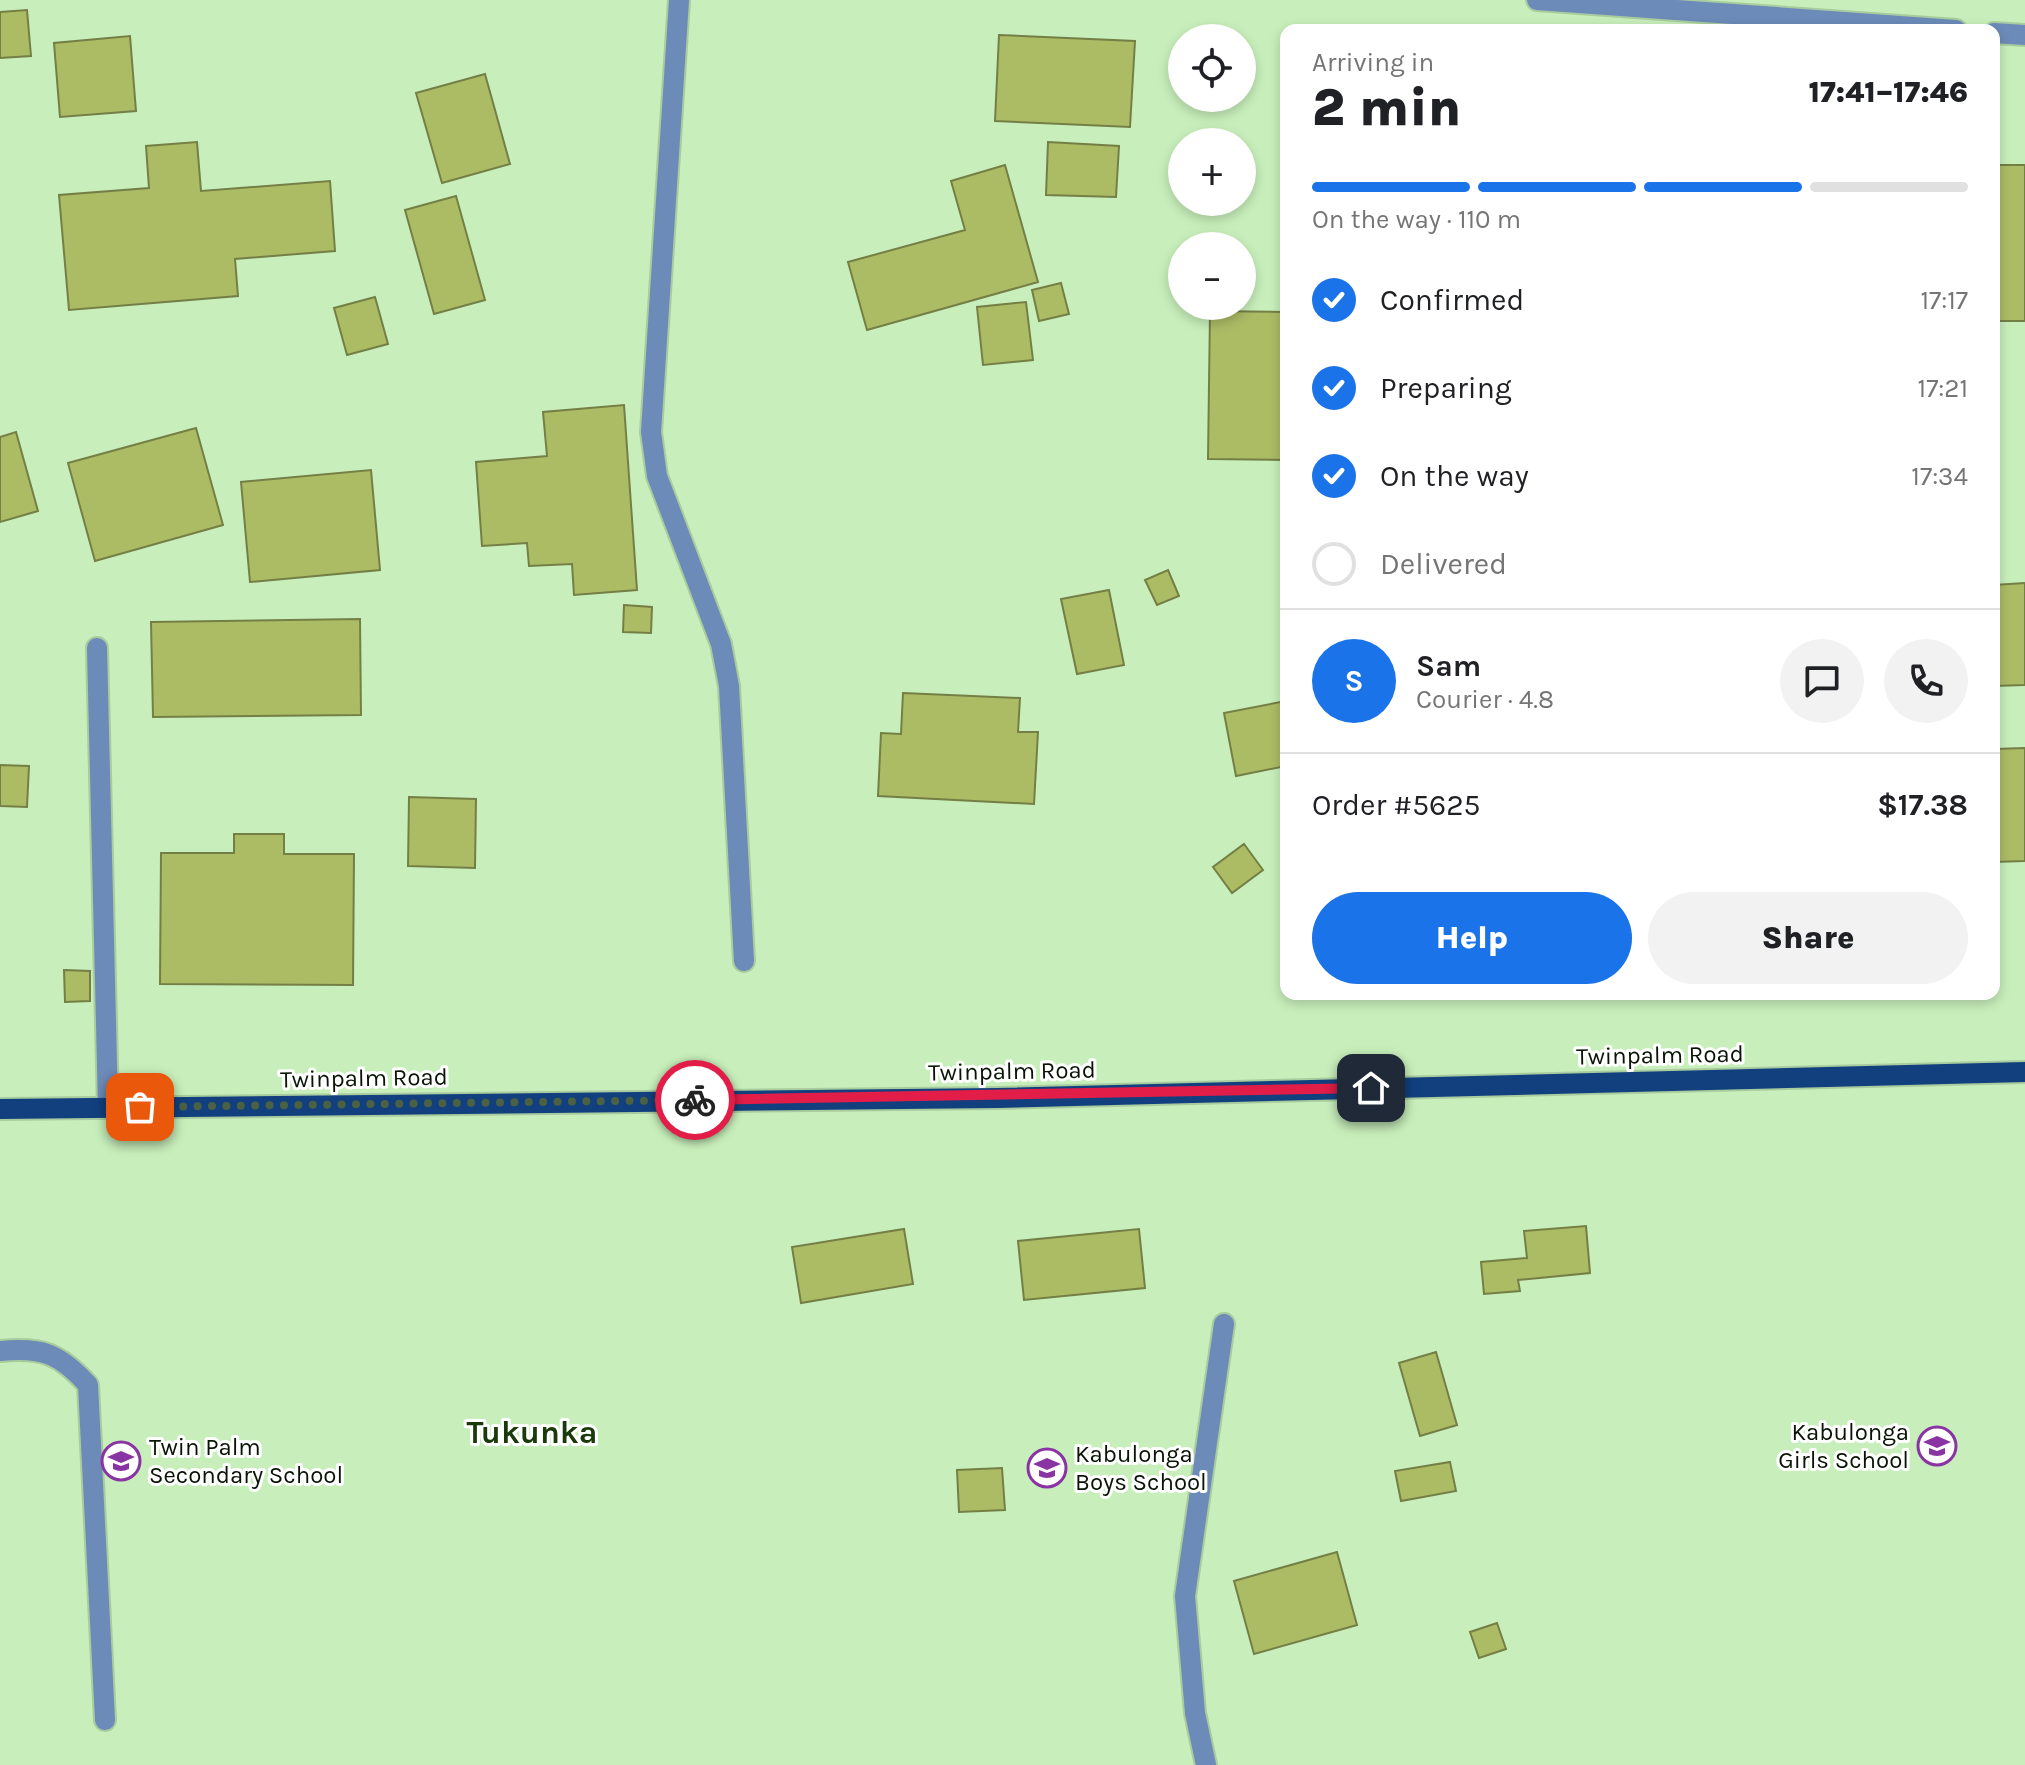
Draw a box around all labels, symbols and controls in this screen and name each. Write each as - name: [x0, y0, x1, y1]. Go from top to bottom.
- map controls: [1168, 24, 1256, 320]
- button: locate: [1168, 24, 1256, 112]
- text: Arriving in: [1312, 47, 1434, 78]
- text: 17:41–17:46: [1808, 74, 1968, 110]
- text: 2 min: [1312, 77, 1461, 138]
- button: +: [1168, 128, 1256, 216]
- text: On the way · 110 m: [1312, 204, 1521, 235]
- button: −: [1168, 232, 1256, 320]
- icon: check: [1312, 278, 1356, 322]
- text: Confirmed: [1380, 282, 1524, 318]
- text: 17:17: [1920, 285, 1968, 316]
- icon: check: [1312, 366, 1356, 410]
- text: Preparing: [1380, 370, 1512, 406]
- text: 17:21: [1918, 373, 1968, 404]
- icon: check: [1312, 454, 1356, 498]
- text: On the way: [1380, 458, 1529, 494]
- text: 17:34: [1911, 461, 1968, 492]
- text: Delivered: [1380, 546, 1507, 582]
- button: chat: [1780, 639, 1864, 723]
- button: phone: [1884, 639, 1968, 723]
- text: Sam: [1416, 648, 1481, 684]
- text: S: [1344, 663, 1364, 699]
- text: Courier · 4.8: [1416, 684, 1554, 715]
- text: Order #5625: [1312, 787, 1481, 823]
- text: $17.38: [1877, 787, 1968, 823]
- button: Help: [1312, 892, 1632, 984]
- button: Share: [1648, 892, 1968, 984]
- street label: Twinpalm Road: [1576, 1040, 1744, 1070]
- pin: [1337, 1054, 1405, 1122]
- street label: Twinpalm Road: [928, 1056, 1096, 1086]
- courier: [655, 1060, 735, 1140]
- street label: Twinpalm Road: [280, 1063, 448, 1093]
- icon: home: [1349, 1066, 1393, 1110]
- pin: [106, 1073, 174, 1141]
- icon: bike: [673, 1078, 717, 1122]
- icon: bag: [118, 1085, 162, 1129]
- district label: Tukunka: [467, 1414, 598, 1451]
- place label: Kabulonga Girls School: [1778, 1418, 1909, 1474]
- school or university icon: Kabulonga Girls School: [1916, 1425, 1958, 1467]
- place label: Twin Palm Secondary School: [149, 1433, 343, 1489]
- school or university icon: Twin Palm Secondary School: [100, 1440, 142, 1482]
- place label: Kabulonga Boys School: [1075, 1440, 1207, 1496]
- school or university icon: Kabulonga Boys School: [1026, 1447, 1068, 1489]

